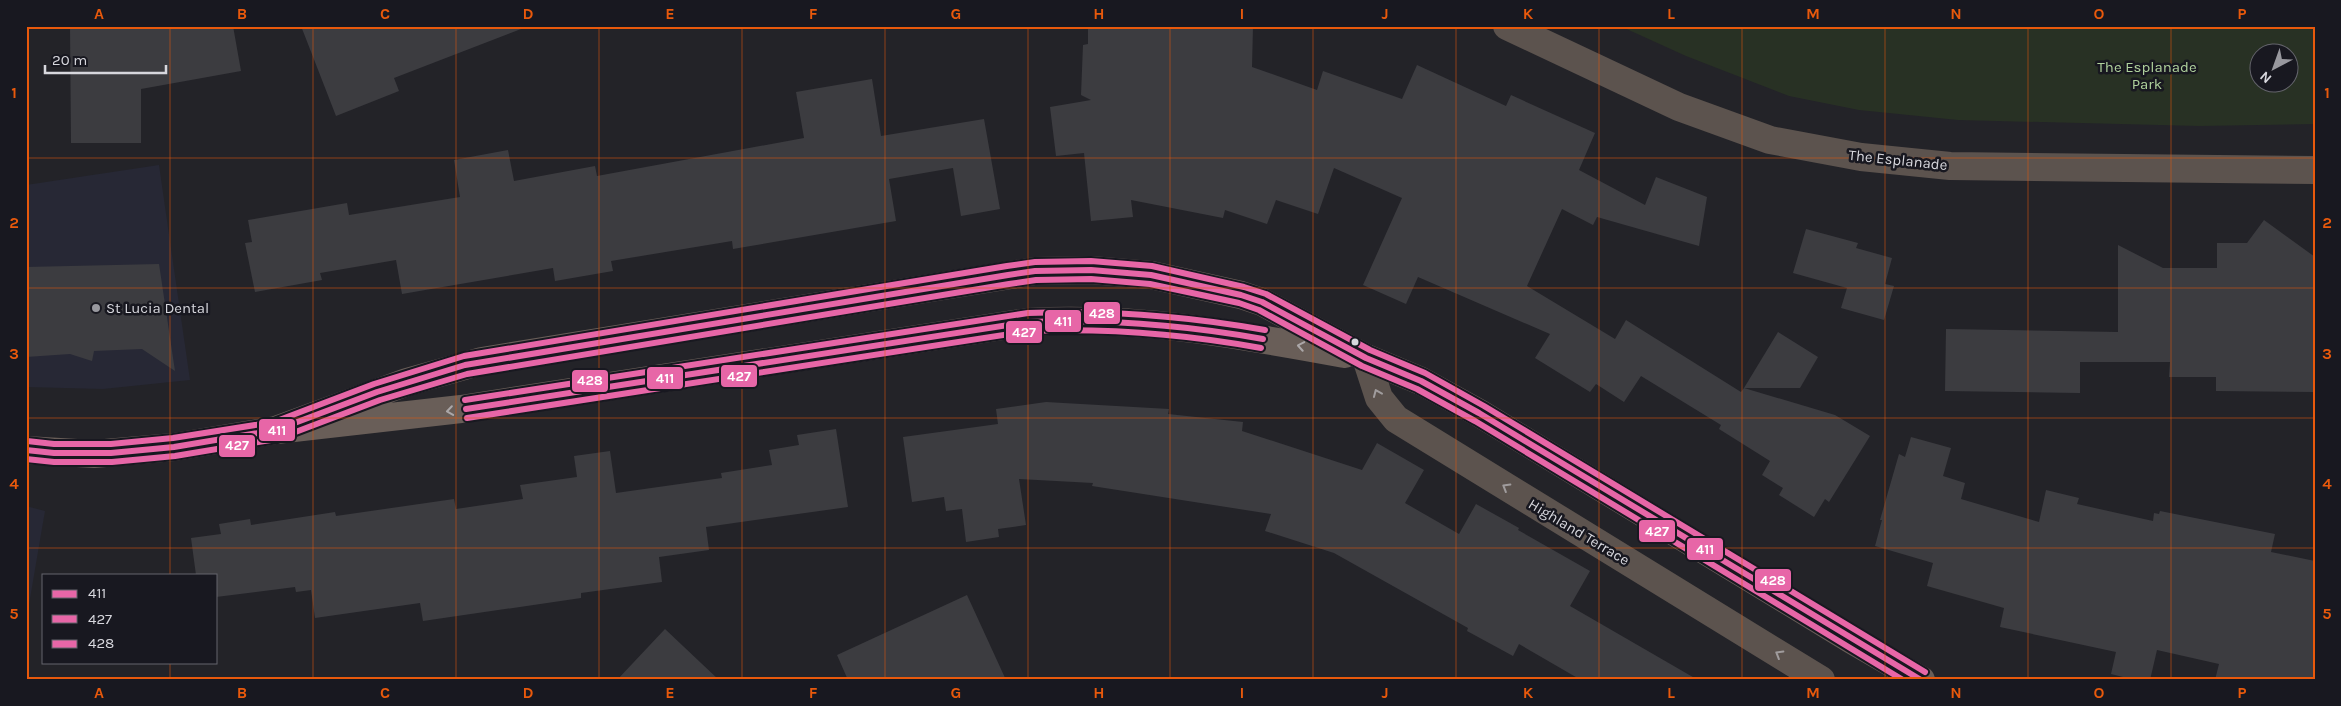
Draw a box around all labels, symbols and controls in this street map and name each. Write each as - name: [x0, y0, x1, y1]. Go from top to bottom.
- text: A: [94, 4, 104, 23]
- text: B: [237, 4, 247, 23]
- text: C: [380, 4, 390, 23]
- text: D: [523, 4, 534, 23]
- text: E: [665, 4, 675, 23]
- text: F: [809, 4, 818, 23]
- text: G: [951, 4, 961, 23]
- text: H: [1093, 4, 1105, 23]
- text: I: [1240, 4, 1244, 23]
- text: J: [1381, 4, 1389, 23]
- text: K: [1523, 4, 1534, 23]
- text: L: [1667, 4, 1675, 23]
- text: M: [1806, 4, 1820, 23]
- text: N: [1950, 4, 1962, 23]
- text: O: [2094, 4, 2105, 23]
- text: P: [2237, 4, 2247, 23]
- scale bar: [45, 42, 166, 74]
- north arrow: [2248, 42, 2298, 92]
- text: 20 m: [52, 51, 87, 69]
- park label: The Esplanade Park: [2097, 58, 2197, 93]
- text: N: [2256, 68, 2275, 87]
- text: 1: [11, 83, 17, 102]
- text: 1: [2324, 83, 2330, 102]
- street label: The Esplanade: [1848, 146, 1948, 174]
- text: 2: [9, 213, 19, 232]
- text: 2: [2322, 213, 2332, 232]
- place label: St Lucia Dental: [106, 299, 209, 317]
- line badge: 428: [1083, 301, 1121, 325]
- marker: St Lucia Dental: [90, 302, 102, 314]
- text: 428: [1089, 305, 1115, 322]
- line badge: 411: [1044, 309, 1082, 333]
- text: 411: [1054, 313, 1072, 330]
- line badge: 427: [1005, 320, 1043, 344]
- text: 427: [1012, 324, 1036, 341]
- unlabelled marker: [1350, 337, 1360, 347]
- one-way arrow: [1297, 341, 1305, 351]
- text: 3: [9, 344, 19, 363]
- text: 3: [2322, 344, 2332, 363]
- line badge: 427: [720, 364, 758, 388]
- line badge: 411: [646, 366, 684, 390]
- text: 427: [727, 368, 751, 385]
- line badge: 428: [571, 369, 609, 393]
- text: 411: [656, 370, 674, 387]
- text: 428: [577, 372, 603, 389]
- one-way arrow: [1373, 389, 1384, 398]
- one-way arrow: [446, 405, 454, 416]
- line badge: 411: [258, 418, 296, 442]
- text: 411: [268, 422, 286, 439]
- line badge: 427: [218, 434, 256, 458]
- text: 427: [225, 437, 249, 454]
- text: 4: [9, 474, 19, 493]
- text: 4: [2322, 474, 2332, 493]
- one-way arrow: [1503, 484, 1512, 494]
- street label: Highland Terrace: [1525, 495, 1633, 569]
- line badge: 427: [1638, 519, 1676, 543]
- text: 427: [1645, 523, 1669, 540]
- line badge: 411: [1686, 537, 1724, 561]
- text: 411: [1696, 541, 1714, 558]
- line badge: 428: [1754, 568, 1792, 592]
- text: 428: [1760, 572, 1786, 589]
- legend: [42, 574, 218, 664]
- text: 411: [88, 584, 106, 602]
- text: 5: [9, 604, 19, 623]
- text: 5: [2322, 604, 2332, 623]
- text: 427: [88, 610, 112, 628]
- text: 428: [88, 634, 114, 652]
- one-way arrow: [1776, 651, 1785, 661]
- text: A: [94, 683, 104, 702]
- text: B: [237, 683, 247, 702]
- text: C: [380, 683, 390, 702]
- text: D: [523, 683, 534, 702]
- text: E: [665, 683, 675, 702]
- text: F: [809, 683, 818, 702]
- text: G: [951, 683, 961, 702]
- text: H: [1093, 683, 1105, 702]
- text: I: [1240, 683, 1244, 702]
- text: J: [1381, 683, 1389, 702]
- text: K: [1523, 683, 1534, 702]
- text: L: [1667, 683, 1675, 702]
- text: M: [1806, 683, 1820, 702]
- text: N: [1950, 683, 1962, 702]
- text: O: [2094, 683, 2105, 702]
- text: P: [2237, 683, 2247, 702]

